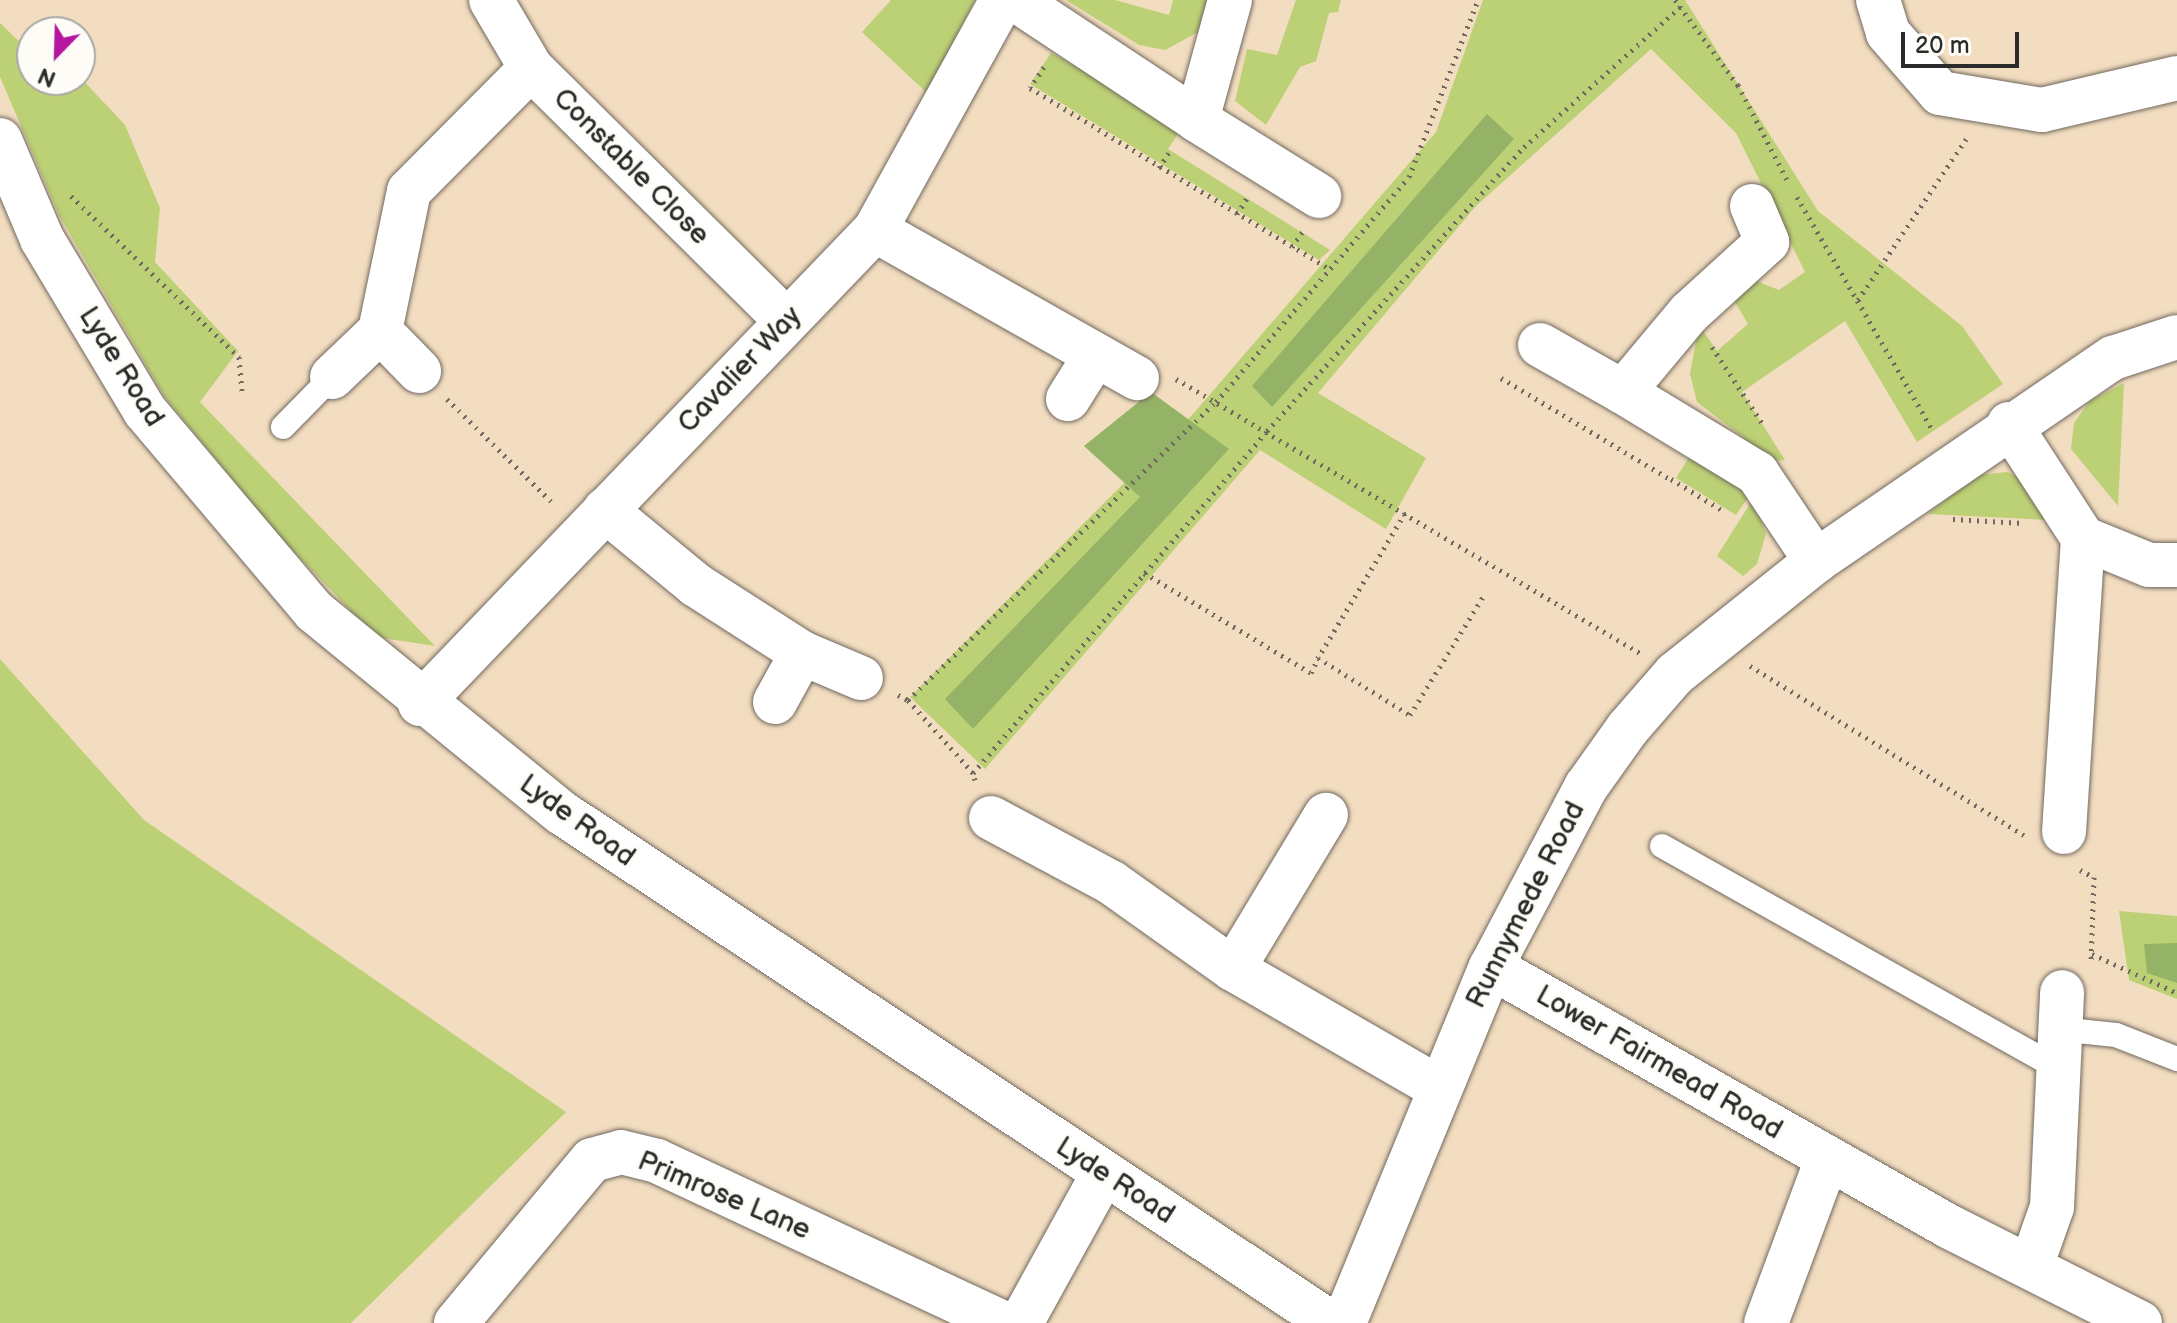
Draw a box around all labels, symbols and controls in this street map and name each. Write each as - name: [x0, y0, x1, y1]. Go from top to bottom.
- north arrow: [16, 16, 96, 96]
- scale bar: [1905, 16, 2023, 66]
- text: 20 m: [1915, 31, 1970, 60]
- text: N: [34, 61, 60, 92]
- street label: Constable Close: [546, 82, 716, 252]
- street label: Cavalier Way: [671, 299, 809, 441]
- street label: Lyde Road: [71, 301, 171, 433]
- street label: Lyde Road: [513, 768, 641, 874]
- street label: Runnymede Road: [1459, 796, 1593, 1014]
- street label: Lower Fairmead Road: [1530, 979, 1788, 1147]
- street label: Lyde Road: [1049, 1130, 1181, 1232]
- street label: Primrose Lane: [633, 1145, 815, 1247]

